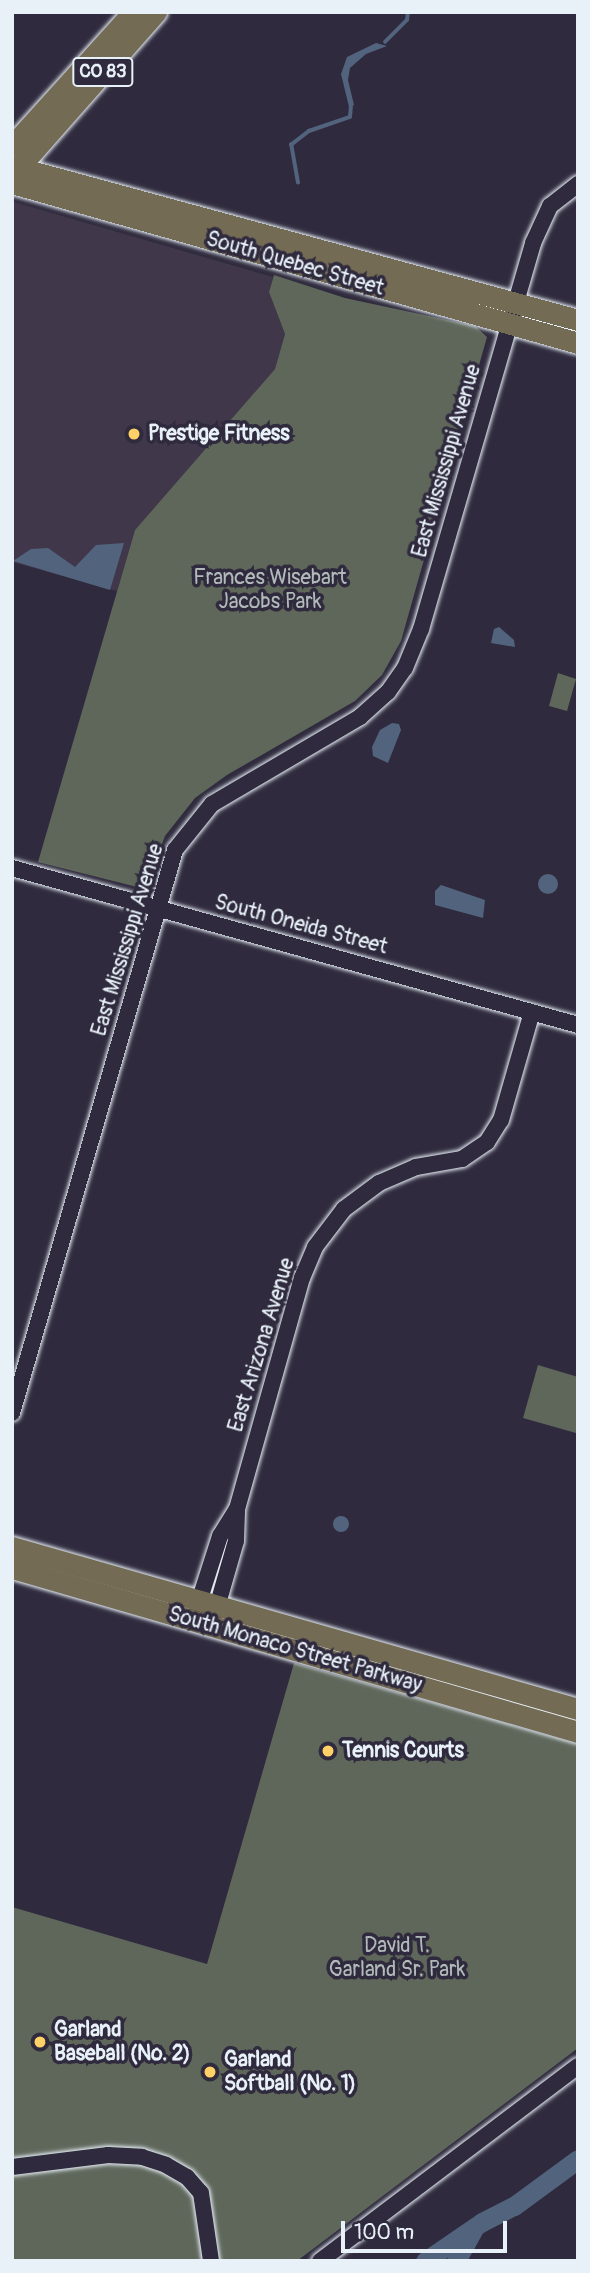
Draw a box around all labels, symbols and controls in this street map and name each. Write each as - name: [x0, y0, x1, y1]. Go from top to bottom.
- road number: CO 83: [72, 57, 134, 88]
- street label: South Quebec Street: [203, 227, 387, 301]
- street label: East Mississippi Avenue: [407, 362, 487, 560]
- place label: Prestige Fitness: [148, 421, 290, 447]
- marker: Prestige Fitness: [126, 426, 142, 442]
- park label: Frances Wisebart Jacobs Park: [193, 565, 347, 615]
- street label: East Mississippi Avenue: [87, 841, 169, 1039]
- street label: South Oneida Street: [212, 890, 390, 960]
- street label: East Arizona Avenue: [224, 1255, 300, 1435]
- street label: South Monaco Street Parkway: [165, 1602, 425, 1698]
- place label: Tennis Courts: [342, 1738, 464, 1764]
- marker: Tennis Courts: [320, 1743, 336, 1759]
- park label: David T. Garland Sr. Park: [329, 1933, 465, 1983]
- place label: Garland Baseball (No. 2): [54, 2017, 190, 2067]
- marker: Garland Baseball (No. 2): [32, 2034, 48, 2050]
- place label: Garland Softball (No. 1): [224, 2047, 356, 2097]
- marker: Garland Softball (No. 1): [202, 2064, 218, 2080]
- scale bar: [345, 2206, 511, 2250]
- text: 100 m: [354, 2219, 414, 2246]

